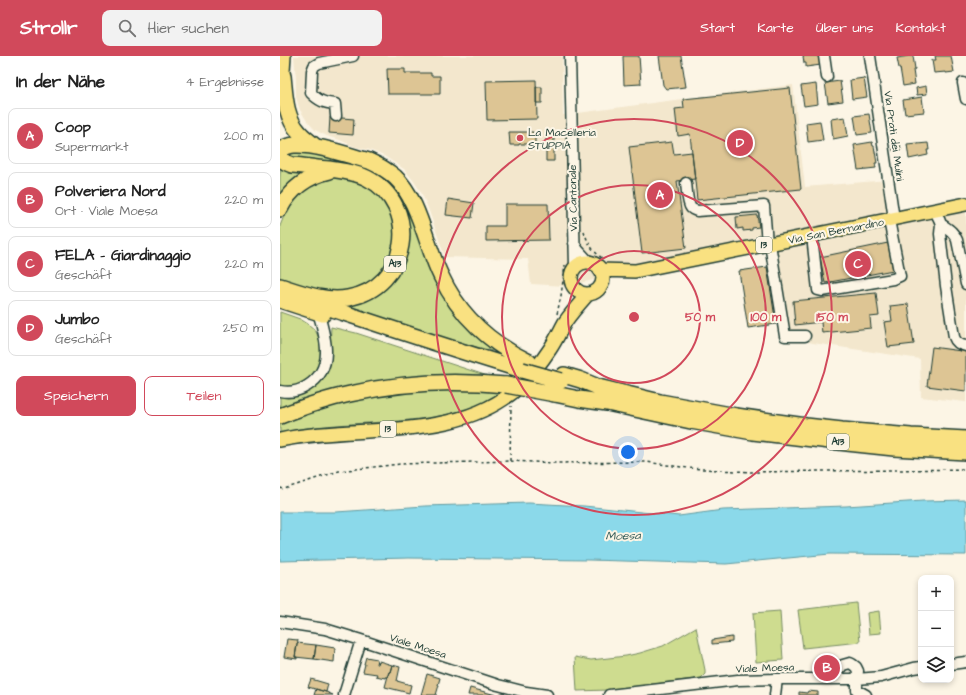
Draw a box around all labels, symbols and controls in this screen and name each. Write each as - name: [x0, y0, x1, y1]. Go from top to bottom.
- search box: [102, 10, 382, 46]
- text: Strollr: [20, 15, 78, 42]
- icon: search: [116, 17, 138, 39]
- text: Hier suchen: [148, 18, 229, 39]
- text: Start: [700, 18, 735, 38]
- text: Karte: [757, 18, 794, 38]
- text: Über uns: [816, 18, 874, 38]
- text: Kontakt: [896, 18, 946, 38]
- text: In der Nähe: [16, 70, 105, 94]
- text: 4 Ergebnisse: [185, 73, 264, 91]
- street label: Via Prati dei Mulini: [880, 90, 908, 182]
- text: Coop: [55, 117, 91, 138]
- place label: La Macelleria STUPPIA: [528, 125, 596, 153]
- text: A: [26, 127, 34, 145]
- text: 200 m: [224, 127, 263, 145]
- pin: D: [727, 128, 753, 158]
- marker: La Macelleria STUPPIA: [515, 133, 525, 143]
- text: Supermarkt: [55, 138, 129, 156]
- street label: Via Cantonale: [565, 164, 581, 232]
- pin: A: [647, 180, 673, 210]
- text: Polveriera Nord: [55, 181, 166, 202]
- text: B: [25, 191, 35, 209]
- text: 220 m: [225, 191, 263, 209]
- text: Ort · Viale Moesa: [55, 202, 158, 220]
- street label: Via San Bernardino: [787, 214, 886, 248]
- road number: 13: [756, 237, 772, 253]
- text: FELA - Giardinaggio: [55, 245, 191, 266]
- pin: C: [845, 249, 871, 279]
- text: C: [25, 255, 35, 273]
- text: 220 m: [225, 255, 263, 273]
- road number: A13: [384, 256, 406, 272]
- text: Geschäft: [55, 266, 112, 284]
- text: Jumbo: [55, 309, 99, 330]
- text: 50 m: [685, 309, 716, 326]
- text: 100 m: [751, 309, 782, 326]
- text: 150 m: [816, 309, 849, 326]
- centre of rings: [627, 310, 641, 324]
- text: D: [26, 319, 34, 337]
- text: 250 m: [223, 319, 263, 337]
- text: Geschäft: [55, 330, 112, 348]
- button: Speichern: [16, 376, 136, 416]
- button: Teilen: [144, 376, 264, 416]
- road number: 13: [380, 421, 396, 437]
- road number: A13: [827, 434, 849, 450]
- your location: [618, 442, 638, 462]
- water label: Moesa: [605, 527, 642, 545]
- map controls: [918, 575, 954, 683]
- button: +: [918, 575, 954, 611]
- button: −: [918, 611, 954, 647]
- street label: Viale Moesa: [388, 630, 449, 662]
- button: layers: [918, 647, 954, 683]
- pin: B: [814, 653, 840, 683]
- street label: Viale Moesa: [735, 659, 795, 677]

